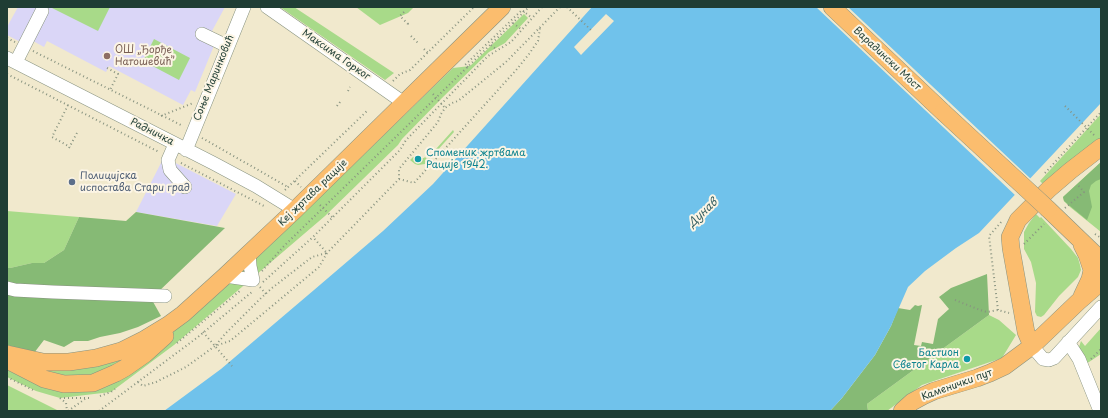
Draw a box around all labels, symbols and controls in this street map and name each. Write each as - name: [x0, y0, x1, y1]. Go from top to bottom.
- street label: Варадински Мост: [851, 25, 923, 93]
- street label: Максима Горког: [300, 27, 372, 83]
- street label: Соње Маринковић: [191, 33, 237, 123]
- place label: ОШ „Ђорђе Натошевић”: [115, 44, 175, 68]
- marker: ОШ „Ђорђе Натошевић”: [102, 51, 112, 61]
- street label: Радничка: [128, 116, 176, 148]
- place label: Споменик жртвама Рације 1942.: [426, 147, 526, 170]
- marker: Споменик жртвама Рације 1942.: [413, 154, 423, 164]
- street label: Кеј жртава рације: [276, 157, 350, 229]
- place label: Полицијска испостава Стари град: [80, 170, 190, 194]
- marker: Полицијска испостава Стари град: [67, 177, 77, 187]
- water label: Дунав: [686, 196, 720, 230]
- place label: Бастион Светог Карла: [893, 347, 959, 370]
- marker: Бастион Светог Карла: [962, 354, 972, 364]
- street label: Каменички пут: [920, 367, 994, 403]

